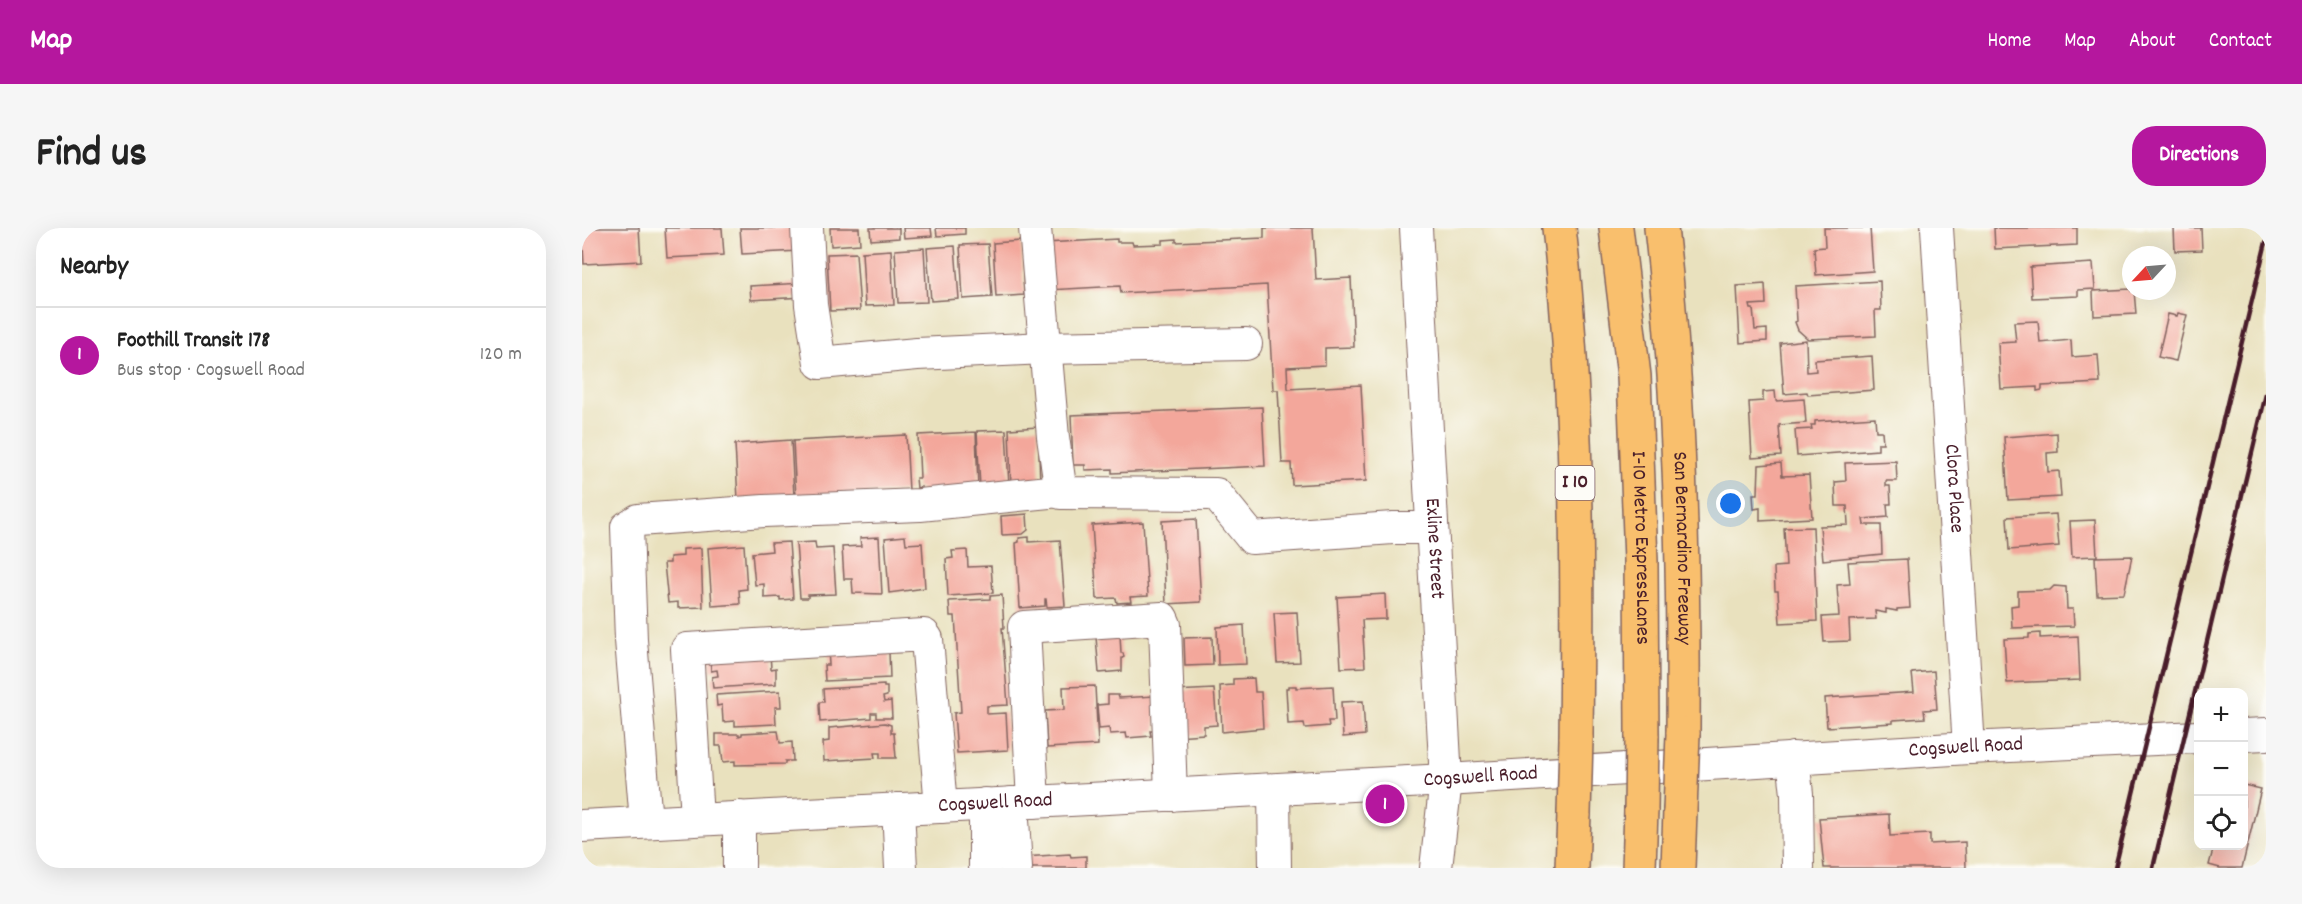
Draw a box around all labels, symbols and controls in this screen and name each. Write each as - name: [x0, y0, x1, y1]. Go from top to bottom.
- text: Map: [30, 22, 72, 62]
- text: Home: [1987, 27, 2031, 57]
- text: Map: [2064, 27, 2096, 57]
- text: About: [2129, 27, 2176, 57]
- text: Contact: [2209, 27, 2272, 57]
- text: Find us: [36, 126, 147, 186]
- button: Directions: [2132, 126, 2266, 186]
- north arrow: [2122, 246, 2176, 300]
- text: Nearby: [60, 249, 128, 286]
- text: Foothill Transit 178: [117, 326, 270, 357]
- text: 1: [77, 341, 82, 369]
- text: 120 m: [480, 341, 522, 369]
- text: Bus stop · Cogswell Road: [117, 357, 305, 385]
- street label: Clora Place: [1935, 443, 1971, 534]
- street label: I-10 Metro ExpressLanes: [1622, 450, 1656, 645]
- street label: San Bernardino Freeway: [1663, 451, 1698, 645]
- road number: I 10: [1556, 466, 1594, 500]
- your location: [1716, 489, 1745, 518]
- street label: Exline Street: [1416, 497, 1451, 600]
- map controls: [2194, 688, 2248, 850]
- button: +: [2194, 688, 2248, 742]
- street label: Cogswell Road: [1908, 730, 2024, 767]
- button: −: [2194, 742, 2248, 796]
- street label: Cogswell Road: [1423, 759, 1539, 796]
- pin: 1: [1366, 782, 1404, 826]
- street label: Cogswell Road: [937, 786, 1053, 822]
- button: locate: [2194, 796, 2248, 850]

